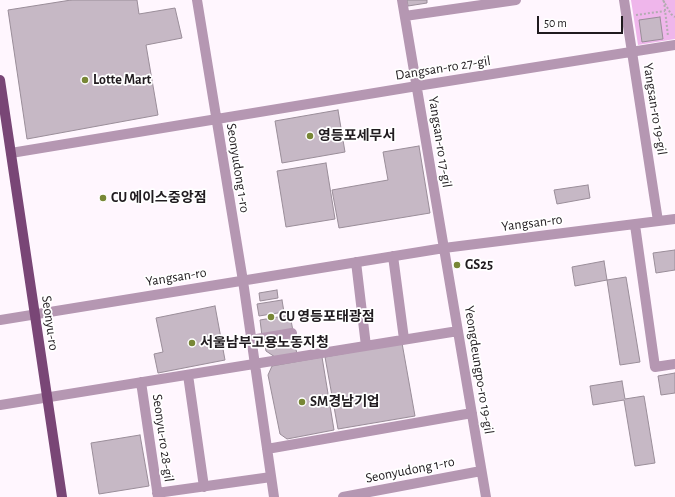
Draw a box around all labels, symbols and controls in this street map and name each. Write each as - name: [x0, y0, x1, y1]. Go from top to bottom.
- scale bar: [539, 8, 625, 34]
- text: 50 m: [544, 17, 567, 29]
- street label: Dangsan-ro 27-gil: [394, 52, 492, 84]
- street label: Yangsan-ro 19-gil: [639, 62, 671, 156]
- place label: Lotte Mart: [93, 72, 151, 88]
- marker: Lotte Mart: [80, 75, 90, 85]
- street label: Yangsan-ro 17-gil: [424, 95, 456, 189]
- street label: Seonyudong 1-ro: [223, 122, 253, 214]
- place label: 영등포세무서: [318, 128, 395, 144]
- marker: 영등포세무서: [305, 131, 315, 141]
- place label: CU 에이스중앙점: [111, 190, 207, 206]
- marker: CU 에이스중앙점: [98, 193, 108, 203]
- street label: Yangsan-ro: [501, 211, 563, 235]
- place label: GS25: [465, 257, 493, 273]
- marker: GS25: [452, 260, 462, 270]
- street label: Yangsan-ro: [144, 264, 208, 290]
- street label: Seonyu-ro: [38, 294, 62, 352]
- street label: Yeongdeungpo-ro 19-gil: [461, 305, 497, 435]
- place label: CU 영등포태광점: [279, 309, 375, 325]
- marker: CU 영등포태광점: [266, 312, 276, 322]
- place label: 서울남부고용노동지청: [200, 335, 329, 351]
- marker: 서울남부고용노동지청: [187, 338, 197, 348]
- street label: Seonyu-ro 28-gil: [149, 393, 177, 483]
- place label: SM경남기업: [310, 394, 380, 410]
- marker: SM경남기업: [297, 397, 307, 407]
- street label: Seonyudong 1-ro: [364, 453, 456, 487]

